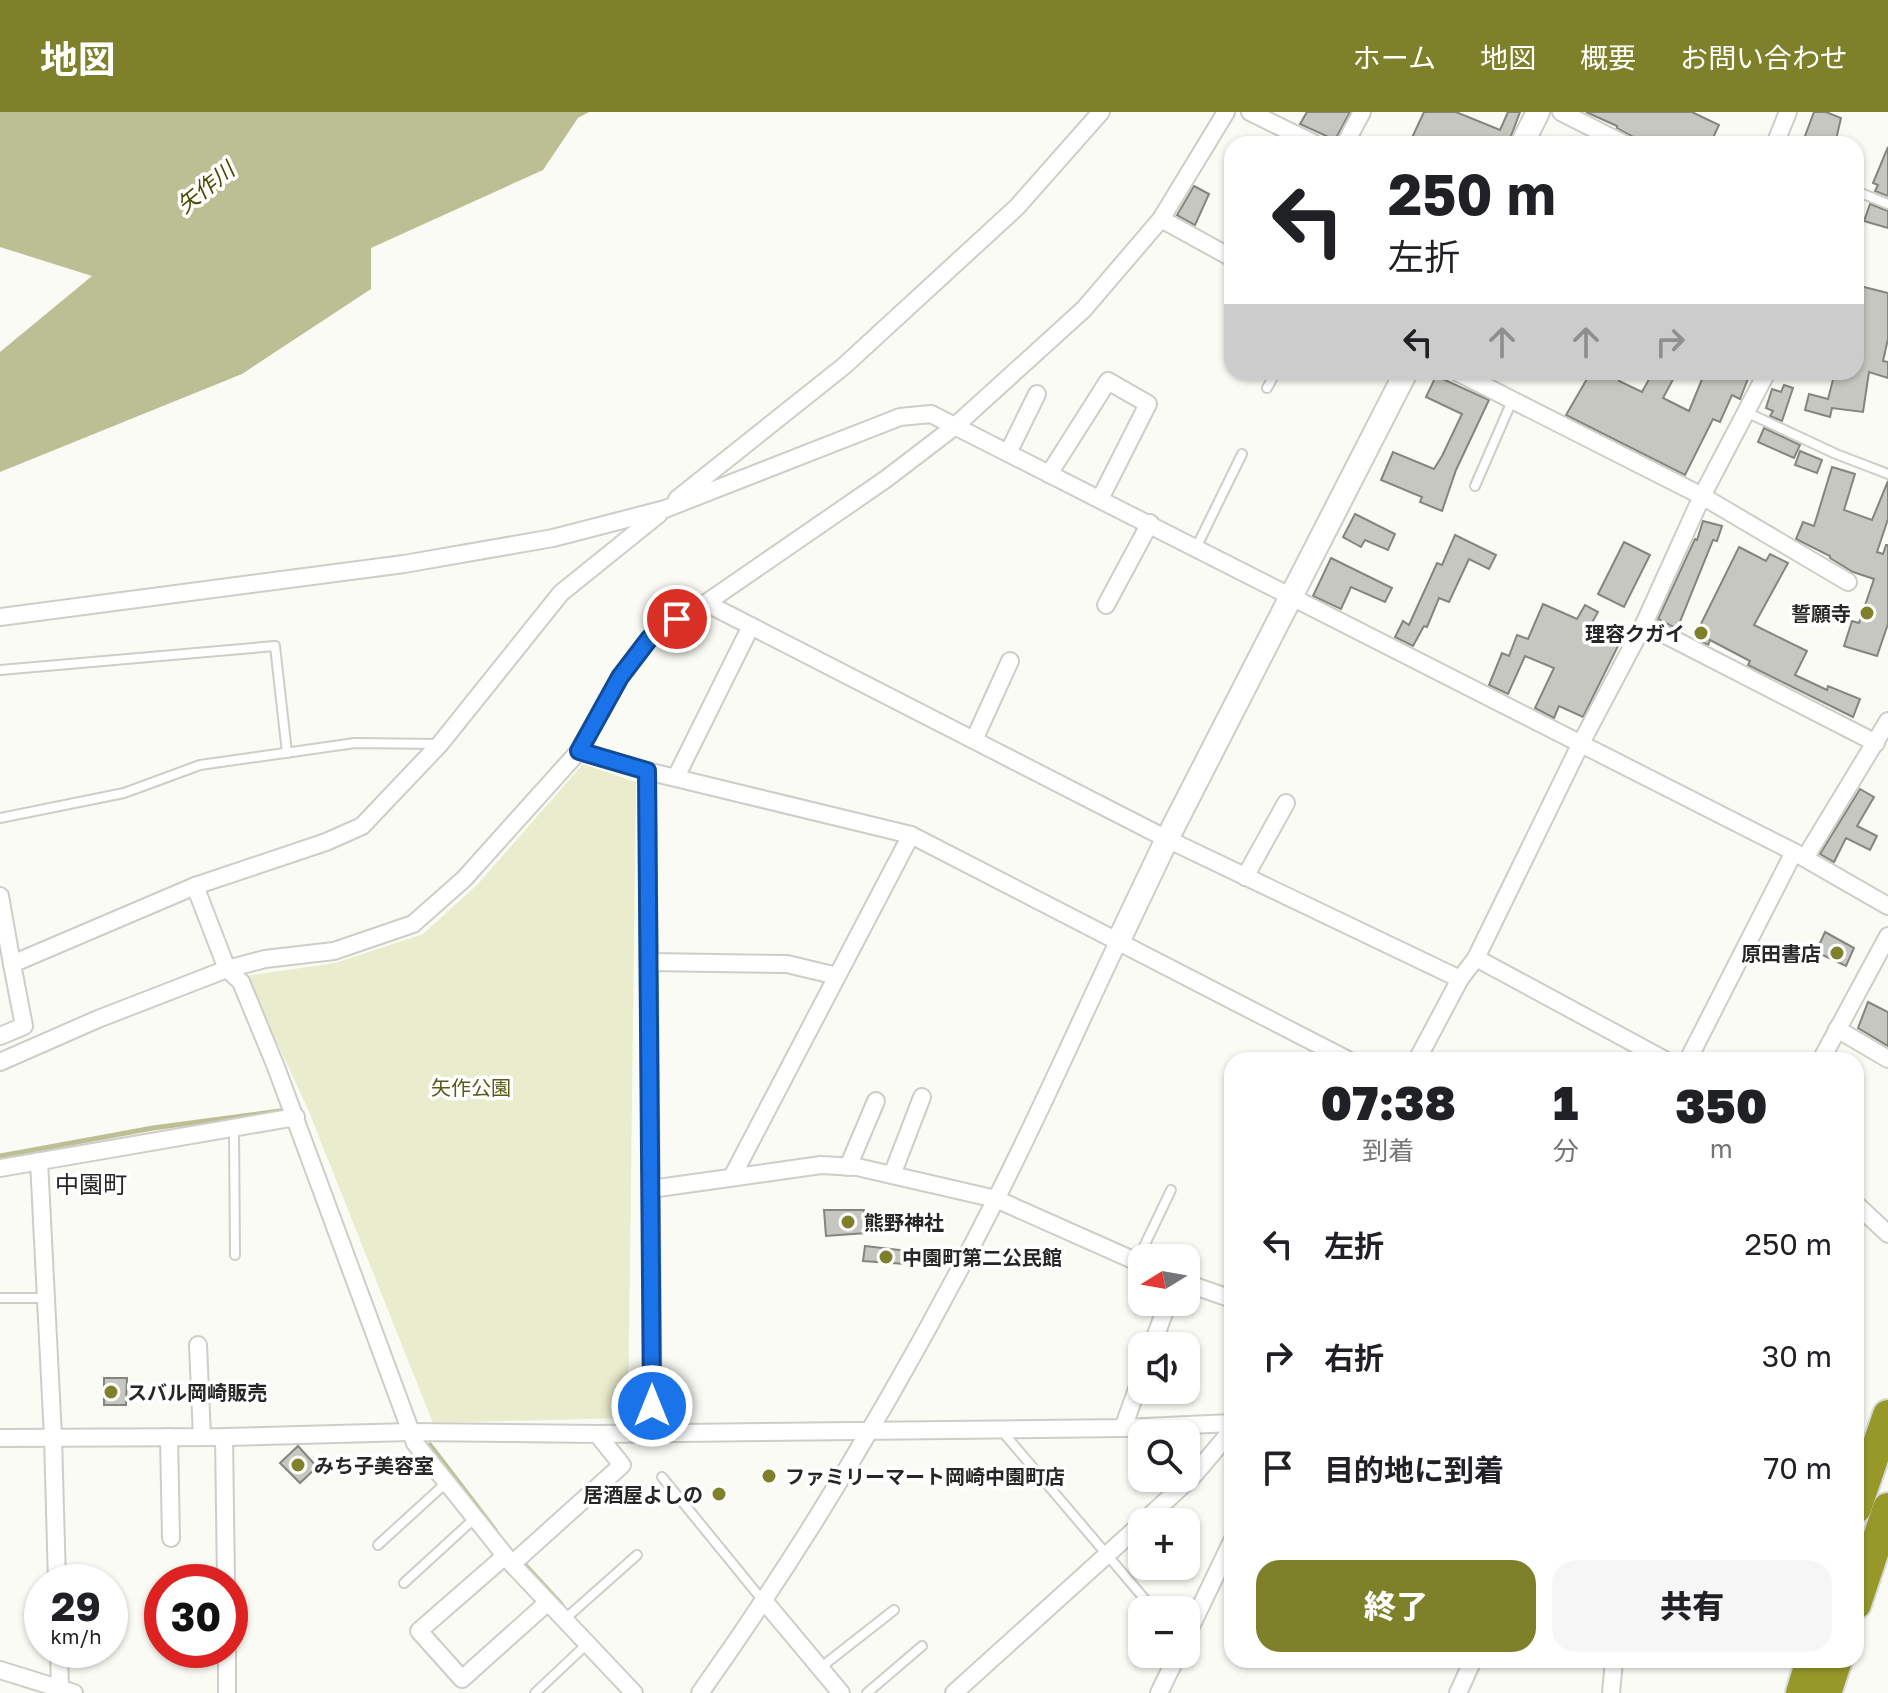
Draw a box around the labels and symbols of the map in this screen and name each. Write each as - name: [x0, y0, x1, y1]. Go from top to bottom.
- water label: 矢作川: [171, 154, 241, 218]
- pin: [643, 585, 711, 653]
- place label: 誓願寺: [1791, 601, 1851, 625]
- marker: 誓願寺: [1858, 604, 1876, 622]
- place label: 理容クガイ: [1585, 621, 1685, 645]
- marker: 理容クガイ: [1692, 624, 1710, 642]
- place label: 原田書店: [1741, 941, 1821, 965]
- marker: 原田書店: [1828, 944, 1846, 962]
- park label: 矢作公園: [431, 1075, 511, 1099]
- district label: 中園町: [55, 1169, 127, 1198]
- place label: 熊野神社: [864, 1210, 944, 1234]
- marker: 熊野神社: [839, 1213, 857, 1231]
- north arrow: [1128, 1244, 1200, 1316]
- place label: 中園町第二公民館: [902, 1245, 1062, 1269]
- marker: 中園町第二公民館: [877, 1248, 895, 1266]
- position arrow: [610, 1364, 694, 1448]
- place label: スバル岡崎販売: [127, 1380, 267, 1404]
- marker: スバル岡崎販売: [102, 1383, 120, 1401]
- place label: みち子美容室: [314, 1453, 434, 1477]
- marker: みち子美容室: [289, 1456, 307, 1474]
- place label: ファミリーマート岡崎中園町店: [785, 1464, 1065, 1488]
- marker: ファミリーマート岡崎中園町店: [760, 1467, 778, 1485]
- place label: 居酒屋よしの: [583, 1482, 703, 1506]
- marker: 居酒屋よしの: [710, 1485, 728, 1503]
- speed limit sign: 30: [144, 1564, 248, 1668]

